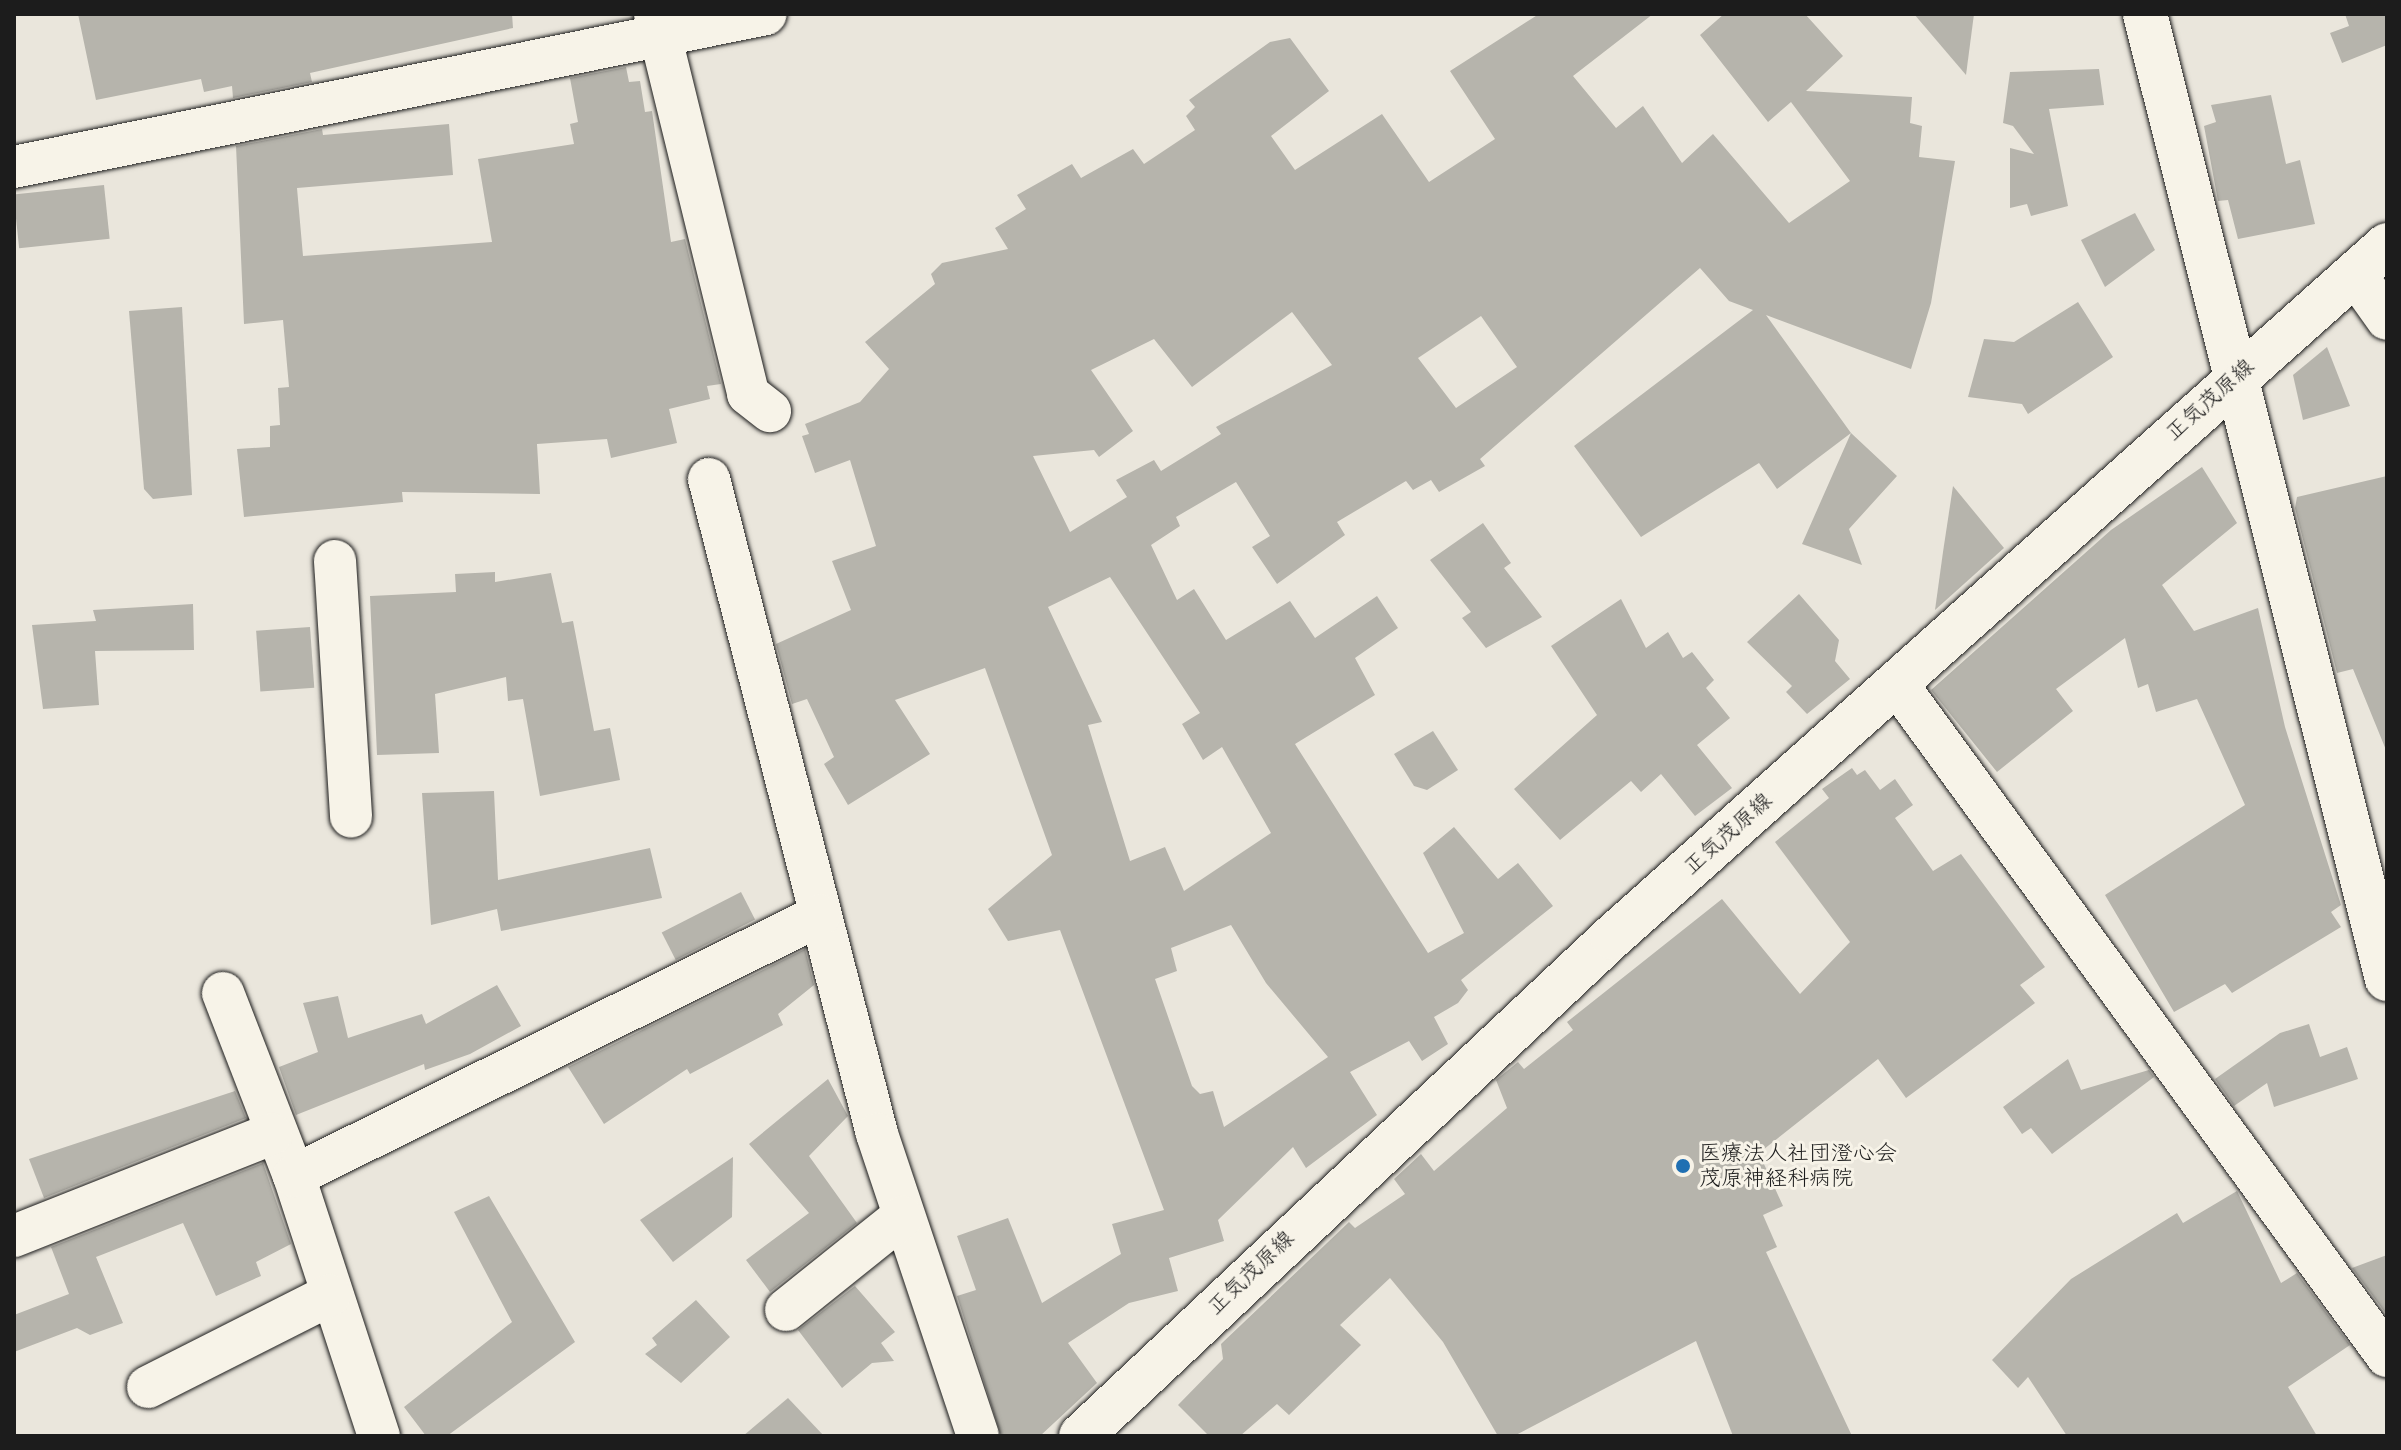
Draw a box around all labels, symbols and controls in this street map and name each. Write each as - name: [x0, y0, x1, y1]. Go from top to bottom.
- street label: 正気茂原線: [2160, 353, 2260, 447]
- street label: 正気茂原線: [1678, 787, 1778, 881]
- place label: 医療法人社団澄心会 茂原神経科病院: [1699, 1140, 1897, 1192]
- marker: 医療法人社団澄心会 茂原神経科病院: [1674, 1157, 1692, 1175]
- street label: 正気茂原線: [1202, 1225, 1300, 1321]

